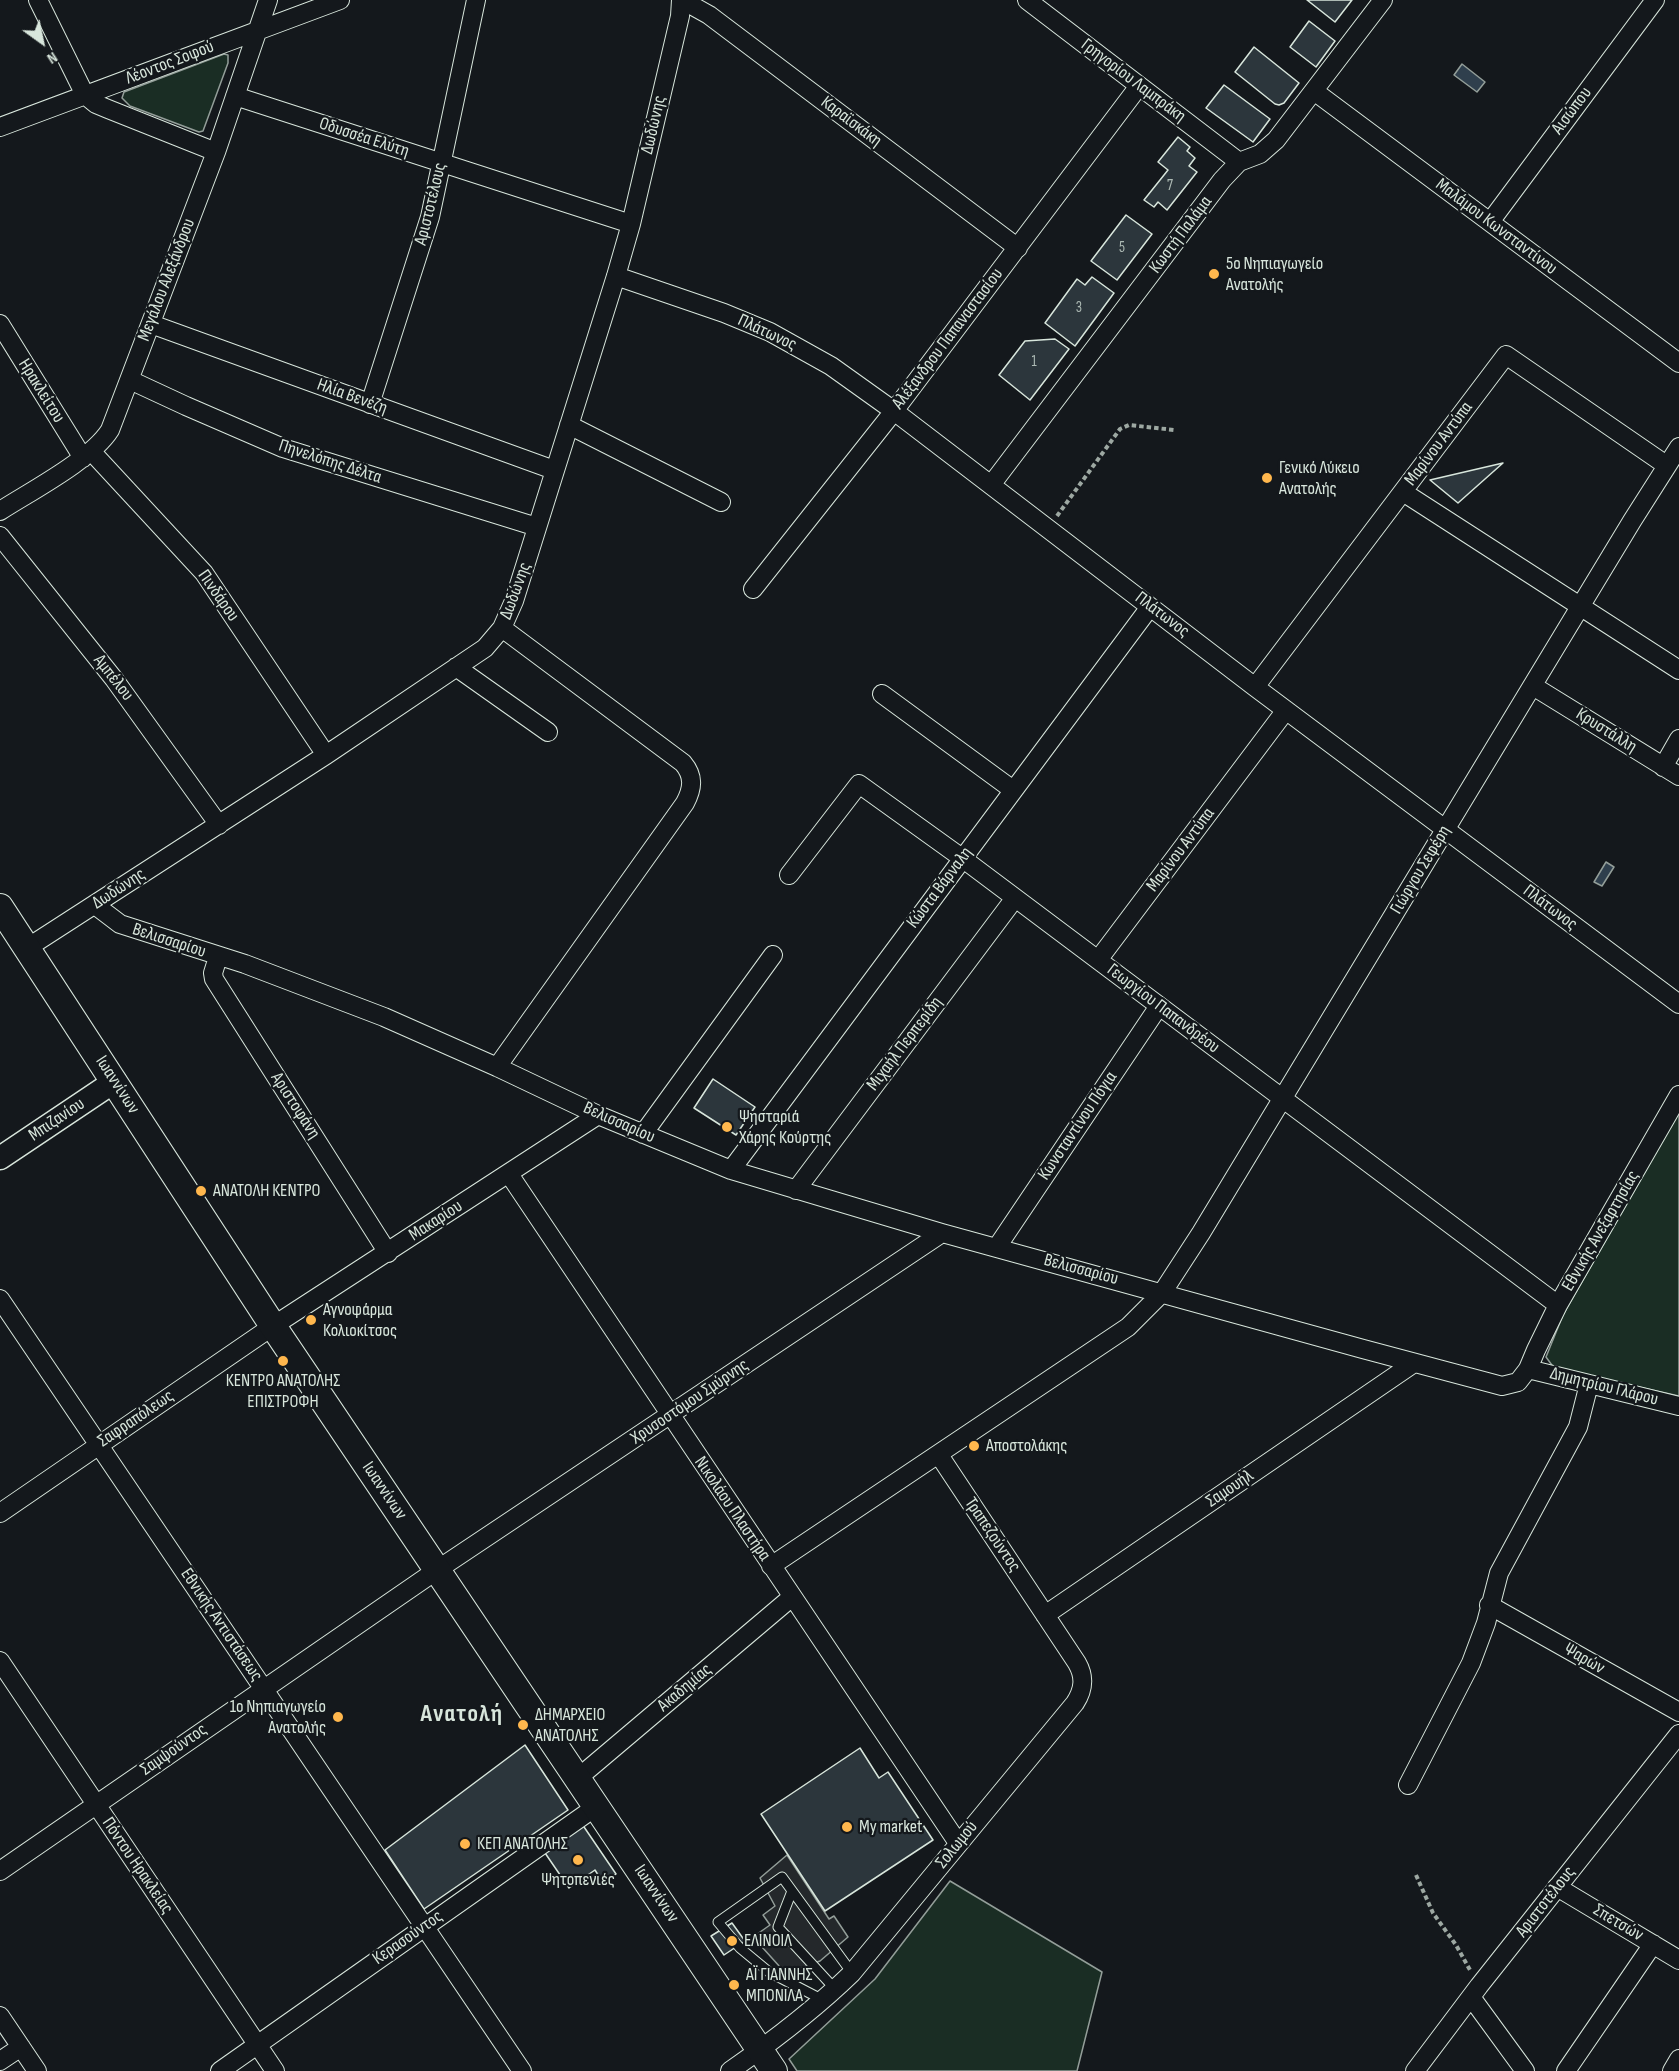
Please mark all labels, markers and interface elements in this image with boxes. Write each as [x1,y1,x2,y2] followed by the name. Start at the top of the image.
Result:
[12,12,72,72] north arrow
[1076,35,1190,127] street label: Γρηγορίου Λαμπράκη
[123,36,217,90] street label: Λέοντος Σοφού
[43,47,61,68] text: N
[1547,83,1597,139] street label: Αισώπου
[816,92,886,152] street label: Καραϊσκάκη
[637,94,671,156] street label: Δωδώνης
[316,113,412,163] street label: Οδυσσέα Ελύτη
[410,161,452,247] street label: Αριστοτέλους
[1431,174,1561,280] street label: Μαλάμου Κωνσταντίνου
[1167,177,1173,195] house number: 7
[1145,192,1217,278] street label: Κωστή Παλάμα
[134,216,200,344] street label: Μεγάλου Αλεξάνδρου
[1119,239,1125,257] house number: 5
[1226,253,1323,296] place label: 5ο Νηπιαγωγείο Ανατολής
[888,264,1008,414] street label: Αλέξανδρου Παπαναστασίου
[1207,267,1221,281] marker: 5ο Νηπιαγωγείο Ανατολής
[1076,299,1082,317] house number: 3
[734,310,800,356] street label: Πλάτωνος
[1031,353,1037,371] house number: 1
[13,355,69,427] street label: Ηρακλείτου
[314,374,390,420] street label: Ηλία Βενέζη
[1400,398,1478,490] street label: Μαρίνου Αντύπα
[276,435,384,489] street label: Πηνελόπης Δέλτα
[1279,457,1360,500] place label: Γενικό Λύκειο Ανατολής
[1260,471,1274,485] marker: Γενικό Λύκειο Ανατολής
[496,560,536,622] street label: Δωδώνης
[193,566,243,626] street label: Πινδάρου
[1131,588,1193,642] street label: Πλάτωνος
[88,651,138,705] street label: Αμπέλου
[1572,704,1640,758] street label: Κρυστάλλη
[1142,804,1220,896] street label: Μαρίνου Αντύπα
[1386,822,1456,918] street label: Γιώργου Σεφέρη
[902,843,978,933] street label: Κώστα Βάρναλη
[88,864,150,914] street label: Δωδώνης
[1519,881,1581,935] street label: Πλάτωνος
[129,919,209,963] street label: Βελισσαρίου
[1102,960,1224,1058] street label: Γεωργίου Παπανδρέου
[863,993,947,1095] street label: Μιχαήλ Περπερίδη
[90,1052,144,1118] street label: Ιωαννίνων
[1034,1068,1122,1184] street label: Κωνσταντίνου Πόγια
[266,1069,324,1143] street label: Αριστοφάνη
[25,1093,89,1147] street label: Μπιζανίου
[580,1098,658,1148] street label: Βελισσαρίου
[739,1106,831,1148] place label: Ψησταριά Χάρης Κούρτης
[720,1120,734,1134] marker: Ψησταριά Χάρης Κούρτης
[1558,1167,1644,1295] street label: Εθνικής Ανεξαρτησίας
[213,1180,320,1202] place label: ΑΝΑΤΟΛΗ ΚΕΝΤΡΟ
[194,1184,208,1198] marker: ΑΝΑΤΟΛΗ ΚΕΝΤΡΟ
[405,1196,467,1246] street label: Μακαρίου
[1041,1250,1121,1290] street label: Βελισσαρίου
[323,1299,397,1342] place label: Αγνοφάρμα Κολιοκίτσος
[304,1313,318,1327] marker: Αγνοφάρμα Κολιοκίτσος
[276,1354,290,1368] marker: ΚΕΝΤΡΟ ΑΝΑΤΟΛΗΣ ΕΠΙΣΤΡΟΦΗ
[627,1355,753,1449] street label: Χρυσοστόμου Σμύρνης
[1548,1363,1660,1411] street label: Δημητρίου Γλάρου
[226,1370,340,1412] place label: ΚΕΝΤΡΟ ΑΝΑΤΟΛΗΣ ΕΠΙΣΤΡΟΦΗ
[94,1386,178,1452] street label: Σαφραπόλεως
[986,1435,1067,1457] place label: Αποστολάκης
[967,1439,981,1453] marker: Αποστολάκης
[689,1453,775,1565] street label: Νικολάου Πλαστήρα
[357,1458,411,1524] street label: Ιωαννίνων
[1202,1465,1258,1513] street label: Σαμουήλ
[959,1494,1025,1576] street label: Τραπεζούντος
[175,1564,267,1686] street label: Εθνικής Αντιστάσεως
[1560,1639,1608,1679] street label: Ψαρών
[654,1659,716,1717] street label: Ακαδημίας
[230,1696,326,1738] place label: 1ο Νηπιαγωγείο Ανατολής
[421,1701,503,1729] district label: Ανατολή
[535,1704,605,1746] place label: ΔΗΜΑΡΧΕΙΟ ΑΝΑΤΟΛΗΣ
[331,1710,345,1724] marker: 1ο Νηπιαγωγείο Ανατολής
[516,1718,530,1732] marker: ΔΗΜΑΡΧΕΙΟ ΑΝΑΤΟΛΗΣ
[137,1719,211,1781] street label: Σαμψούντος
[97,1813,177,1919] street label: Πόντου Ηρακλείας
[859,1816,922,1838] place label: My market
[931,1817,983,1873] street label: Σολωμού
[840,1820,854,1834] marker: My market
[477,1833,568,1855] place label: ΚΕΠ ΑΝΑΤΟΛΗΣ
[458,1837,472,1851] marker: ΚΕΠ ΑΝΑΤΟΛΗΣ
[571,1853,585,1867] marker: Ψητοπενιές
[629,1861,683,1927] street label: Ιωαννίνων
[1512,1862,1580,1942] street label: Αριστοτέλους
[541,1869,615,1891] place label: Ψητοπενιές
[1589,1900,1647,1946] street label: Σπετσών
[369,1906,447,1970] street label: Κερασούντος
[744,1930,792,1952] place label: ΕΛΙΝΟΙΛ
[725,1934,739,1948] marker: ΕΛΙΝΟΙΛ
[746,1964,813,2006] place label: ΑΪ ΓΙΑΝΝΗΣ ΜΠΟΝΙΛΑ
[727,1978,741,1992] marker: ΑΪ ΓΙΑΝΝΗΣ ΜΠΟΝΙΛΑ

